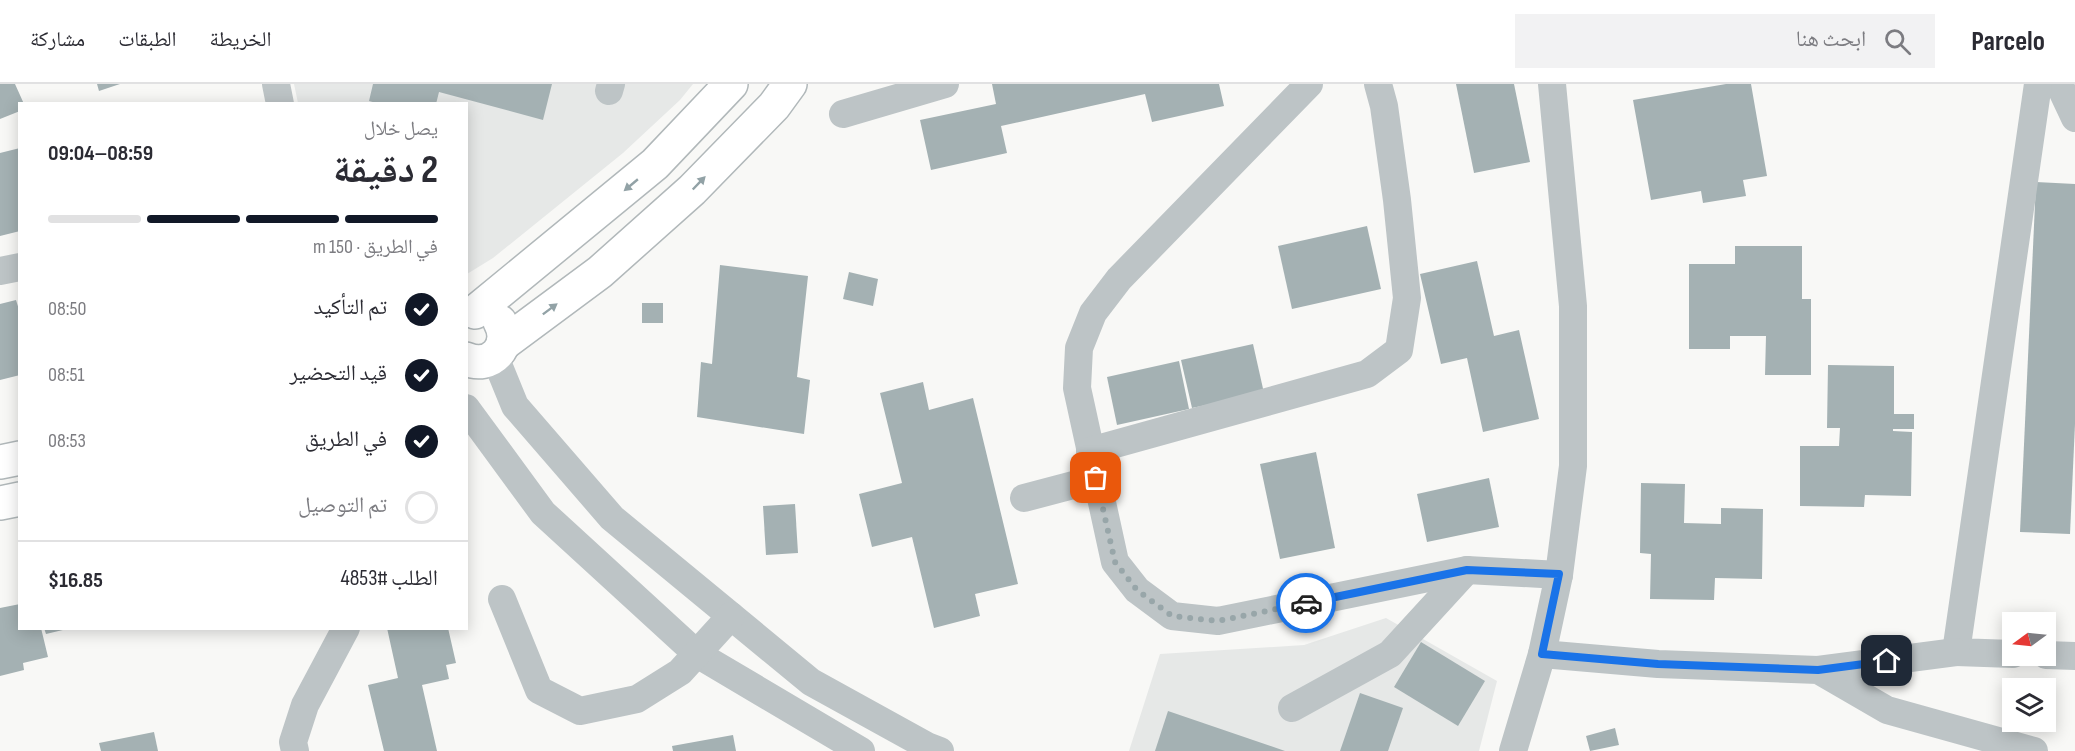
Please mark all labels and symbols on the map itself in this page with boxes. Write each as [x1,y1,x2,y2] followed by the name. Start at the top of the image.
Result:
[692,177,706,191] one-way arrow
[624,178,639,191] one-way arrow
[543,303,558,315] one-way arrow
[1070,452,1121,503] pin
[1276,573,1336,633] courier
[2002,612,2056,666] north arrow
[1861,635,1912,686] pin

